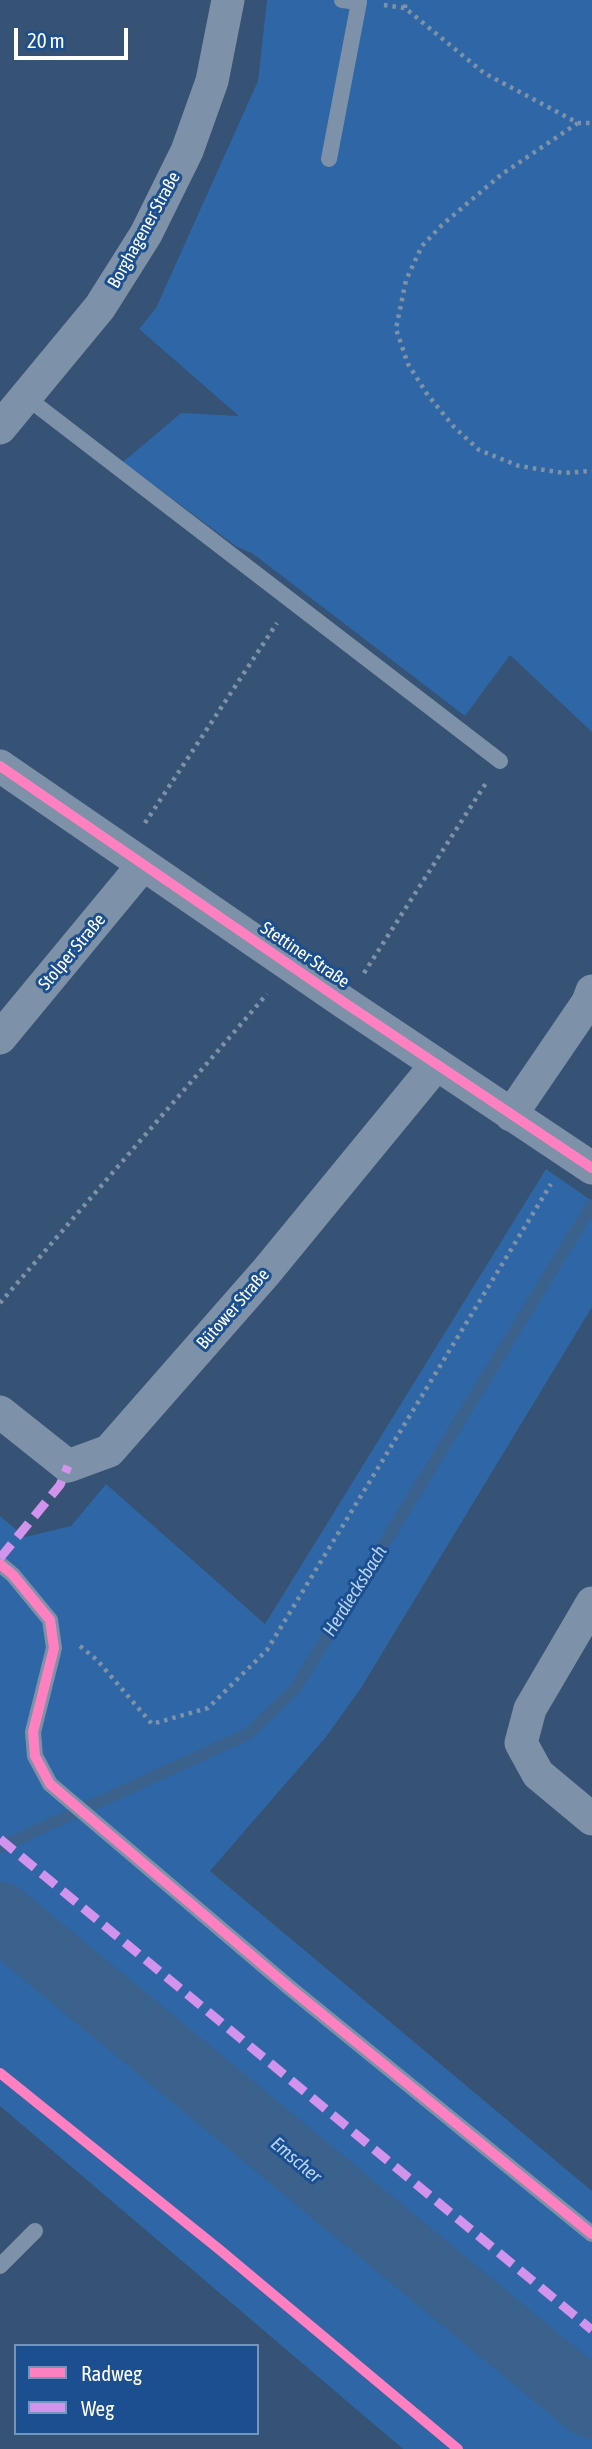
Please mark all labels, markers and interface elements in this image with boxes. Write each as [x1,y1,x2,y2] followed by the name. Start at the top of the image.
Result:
[18,14,131,58] scale bar
[27,28,65,52] text: 20 m
[103,168,185,292] street label: Borghagener Straße
[34,909,110,995] street label: Stolper Straße
[256,917,354,993] street label: Stettiner Straße
[192,1264,274,1354] street label: Bütower Straße
[318,1541,392,1641] water label: Herdiecksbach
[266,2132,326,2188] water label: Emscher
[14,2344,259,2435] legend
[81,2361,142,2385] text: Radweg
[81,2396,114,2420] text: Weg

